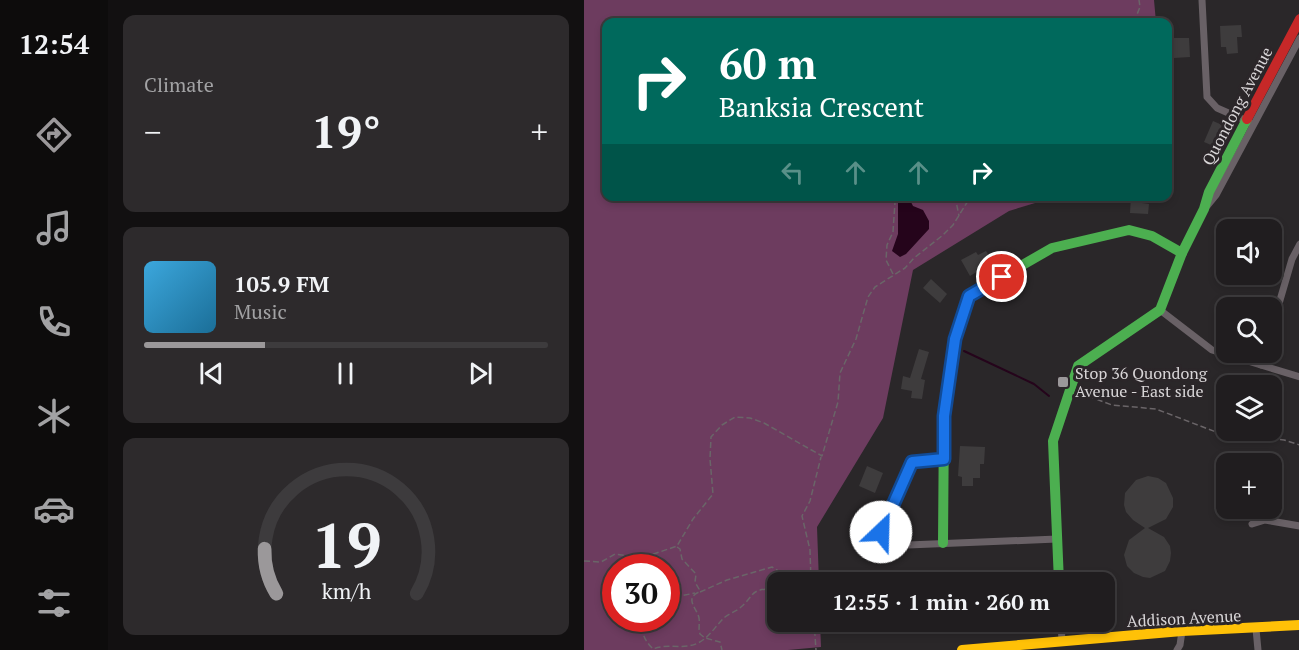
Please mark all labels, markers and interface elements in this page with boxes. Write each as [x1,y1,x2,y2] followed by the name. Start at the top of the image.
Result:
[19,26,89,62] text: 12:54
[719,35,817,91] text: 60 m
[620,42,698,120] icon: right
[1197,43,1277,169] street label: Quondong Avenue
[144,71,214,98] text: Climate
[719,89,924,125] text: Banksia Crescent
[311,101,381,161] text: 19°
[144,110,162,153] text: −
[530,110,548,153] text: +
[33,114,75,156] icon: directions
[776,156,809,189] icon: left
[839,156,872,189] icon: ahead
[902,156,935,189] icon: ahead
[965,156,998,189] icon: right
[33,207,75,249] icon: music
[1216,219,1282,519] map controls
[1216,219,1282,285] button: sound
[976,251,1027,302] pin
[985,260,1018,293] icon: arrive
[234,269,329,298] text: 105.9 FM
[1216,297,1282,363] button: search
[234,298,287,325] text: Music
[33,301,75,343] icon: phone
[195,357,228,390] icon: previous
[329,357,362,390] icon: pause
[464,357,497,390] icon: next
[1075,362,1208,402] place label: Stop 36 Quondong Avenue - East side
[1056,375,1070,389] marker: Stop 36 Quondong Avenue - East side
[1216,375,1282,441] button: layers
[33,395,75,437] icon: climate
[1216,453,1282,519] button: +
[33,488,75,530] icon: car
[849,500,913,564] position arrow
[311,503,381,586] text: 19
[602,554,680,632] speed limit sign: 30
[321,577,371,605] text: km/h
[33,582,75,624] icon: filters
[832,587,1050,616] text: 12:55 · 1 min · 260 m
[1126,604,1242,632] street label: Addison Avenue

